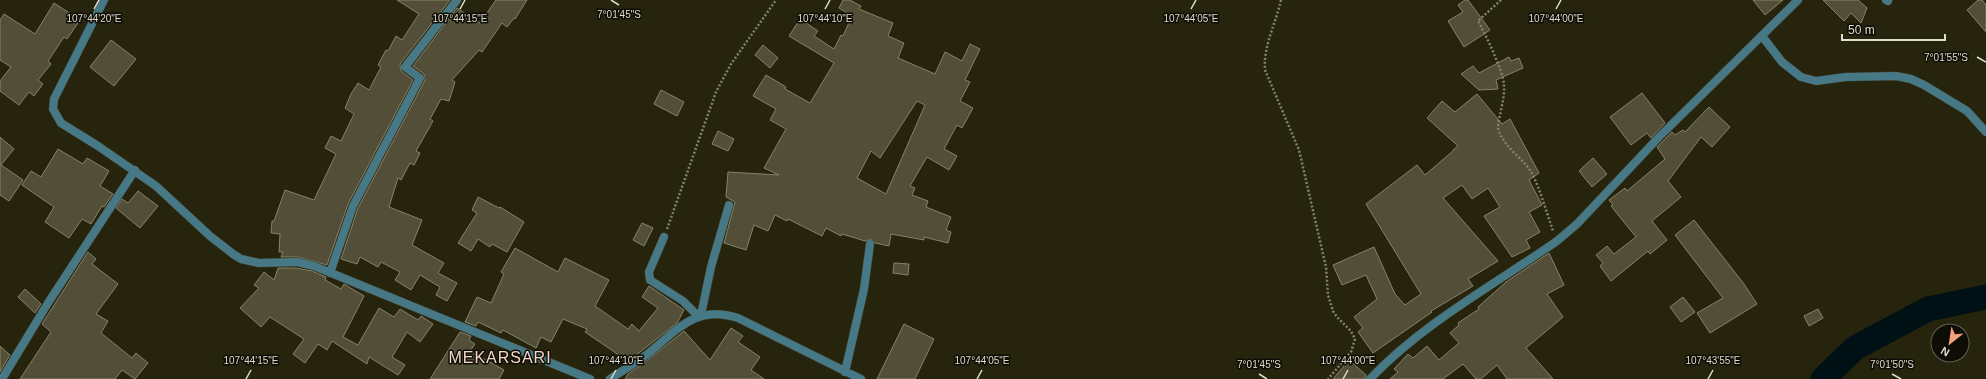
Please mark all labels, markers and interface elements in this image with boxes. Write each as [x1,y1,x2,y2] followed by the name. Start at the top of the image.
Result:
[597,9,641,20] text: 7°01'45"S
[66,13,122,24] text: 107°44'20"E
[432,13,488,24] text: 107°44'15"E
[797,13,853,24] text: 107°44'10"E
[1163,13,1219,24] text: 107°44'05"E
[1528,13,1584,24] text: 107°44'00"E
[1842,16,1945,42] scale bar
[1848,23,1875,37] text: 50 m
[1924,52,1968,63] text: 7°01'55"S
[1930,323,1970,363] north arrow
[1939,344,1951,359] text: N
[448,349,552,366] district label: MEKARSARI
[223,355,279,366] text: 107°44'15"E
[588,355,644,366] text: 107°44'10"E
[954,355,1010,366] text: 107°44'05"E
[1320,355,1376,366] text: 107°44'00"E
[1685,355,1741,366] text: 107°43'55"E
[1237,359,1281,370] text: 7°01'45"S
[1870,359,1914,370] text: 7°01'50"S

